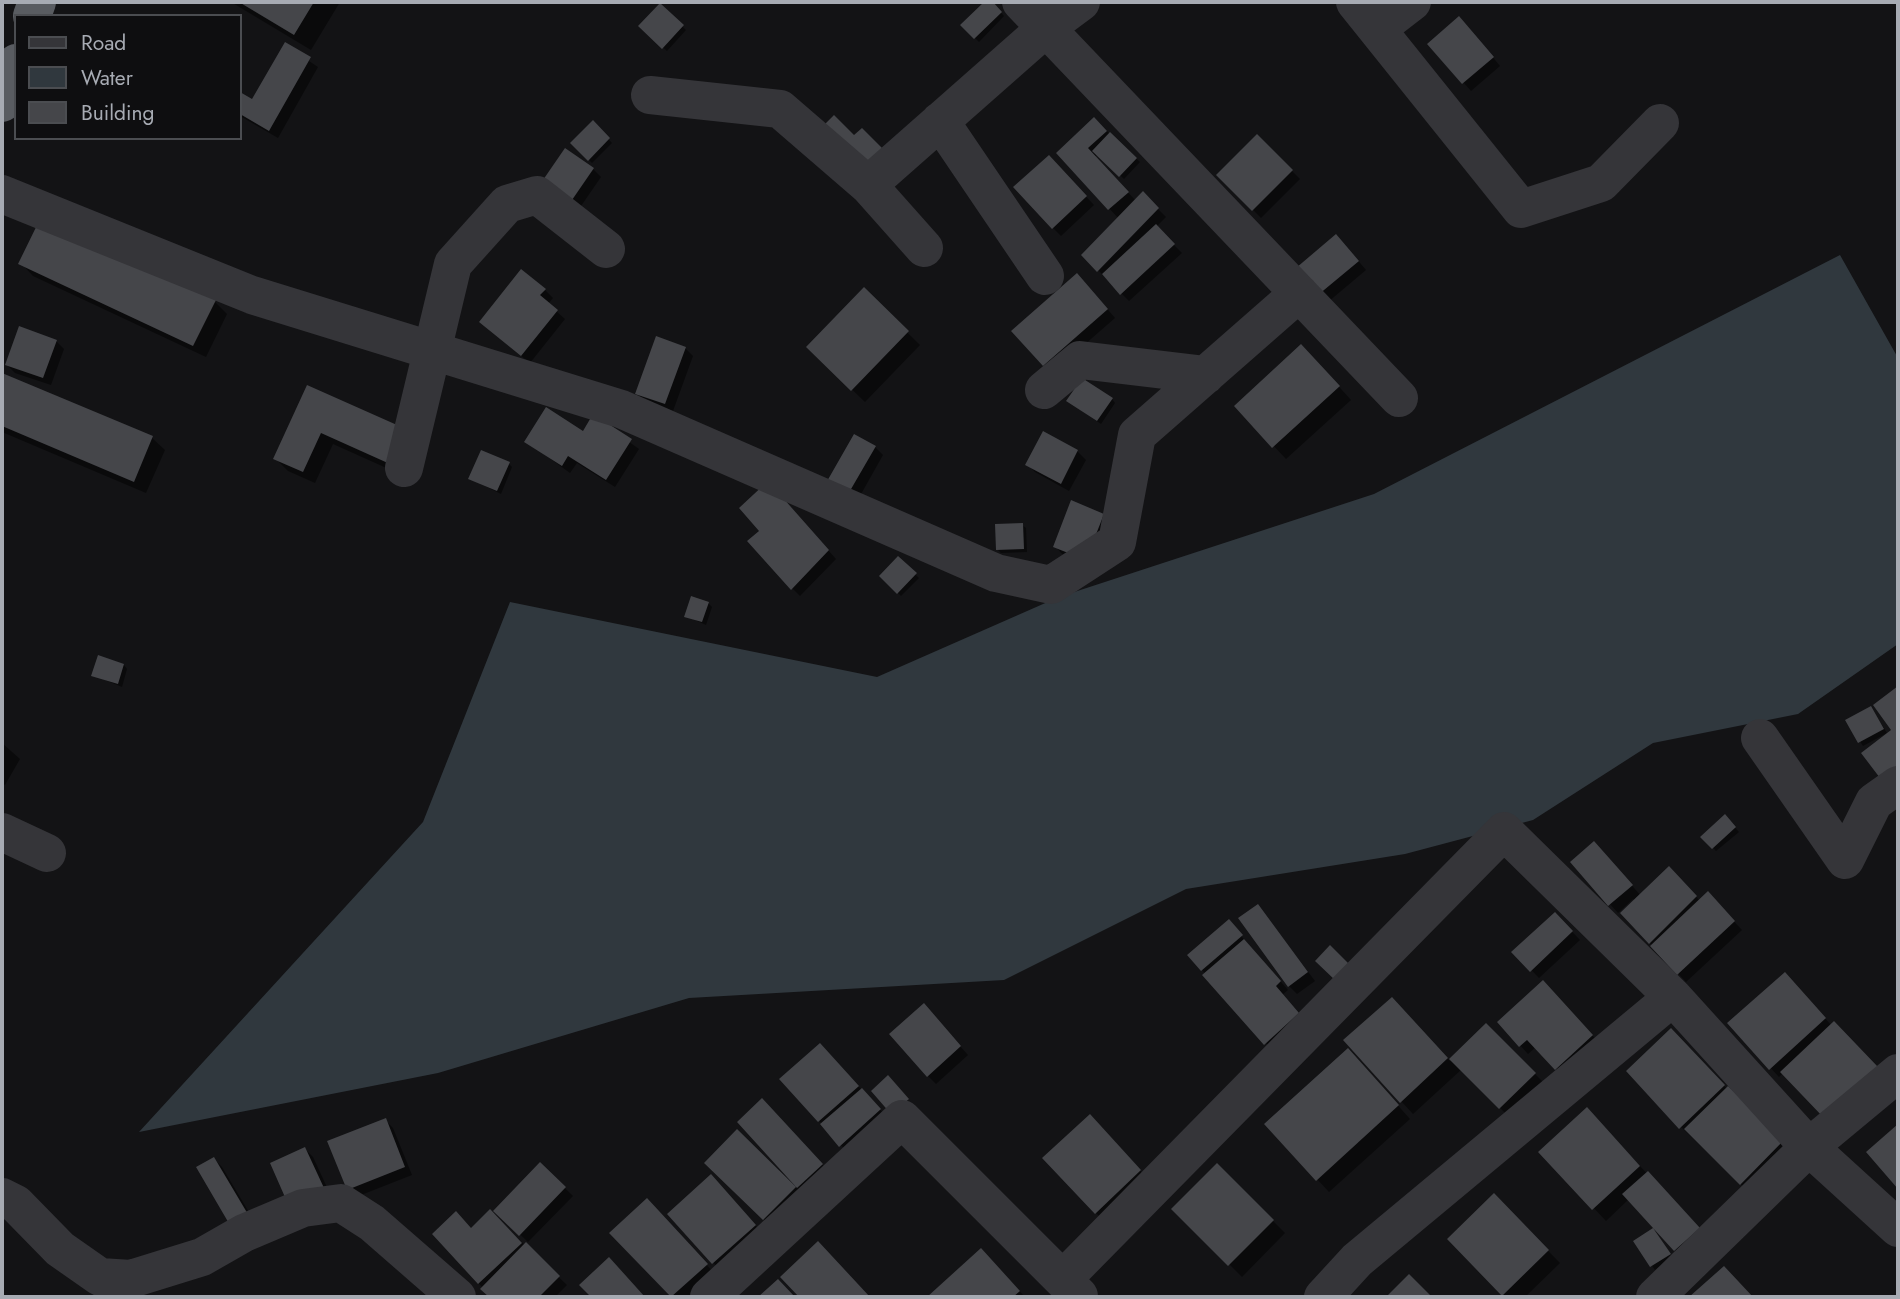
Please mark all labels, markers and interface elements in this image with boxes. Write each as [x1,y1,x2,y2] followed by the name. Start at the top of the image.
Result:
[14,14,242,140] legend
[81,28,126,58] text: Road
[81,63,133,93] text: Water
[81,98,154,128] text: Building

